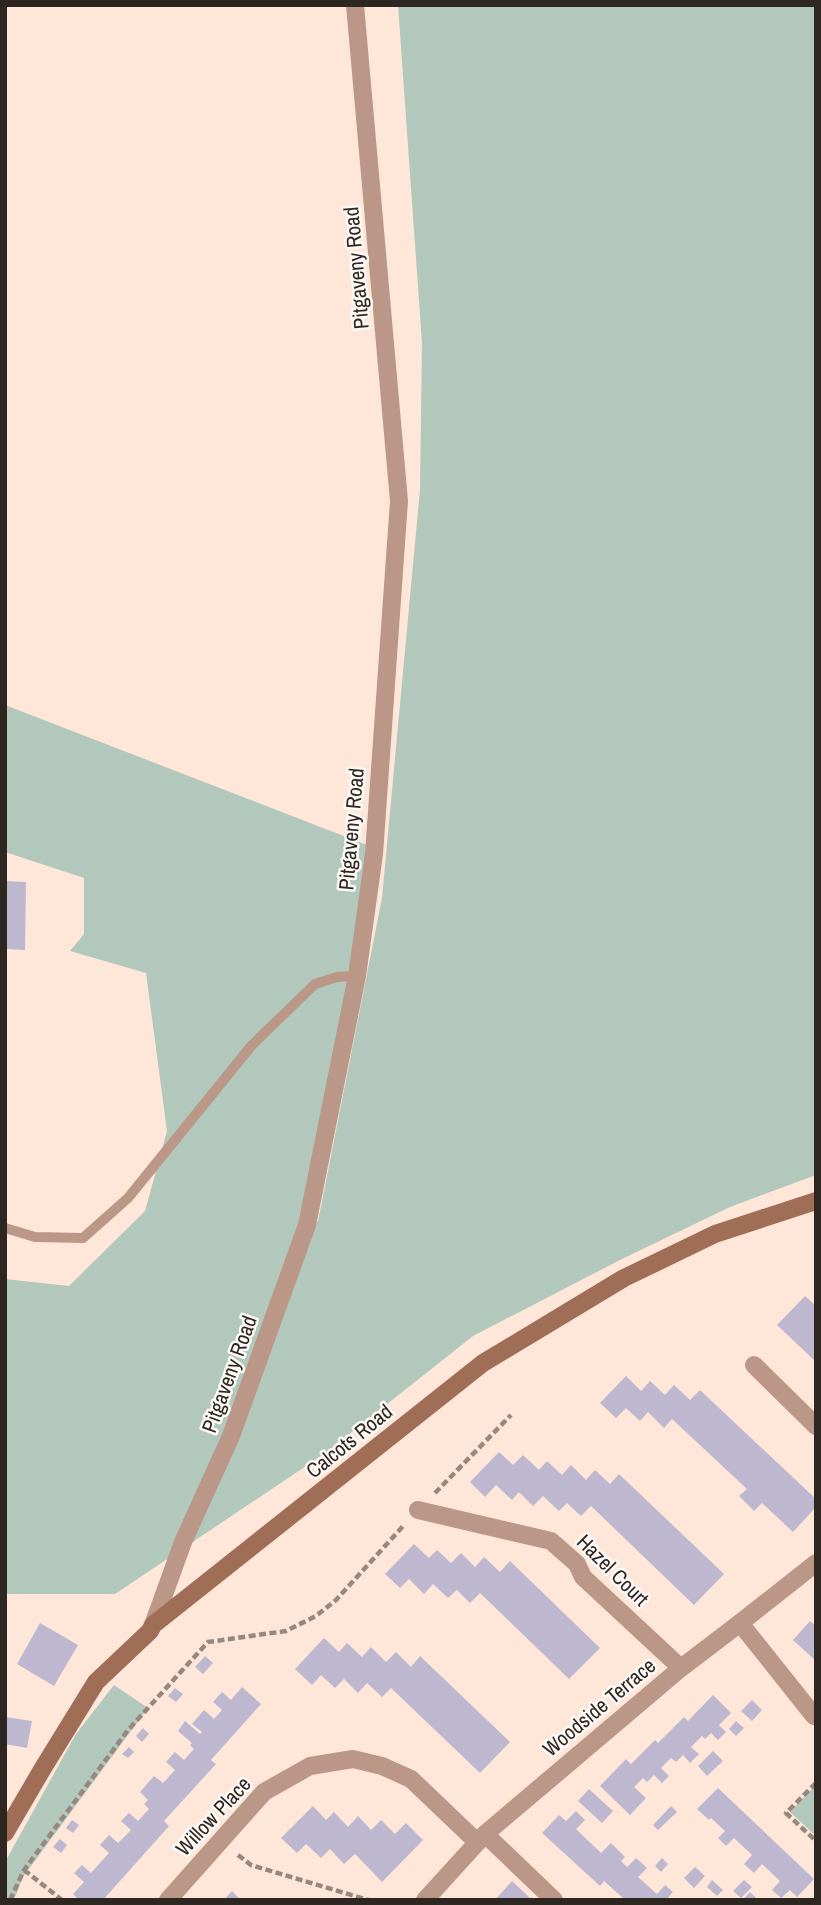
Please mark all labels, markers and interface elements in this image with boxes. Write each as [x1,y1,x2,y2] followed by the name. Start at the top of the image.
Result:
[336,206,376,330] street label: Pitgaveny Road
[331,767,371,891] street label: Pitgaveny Road
[194,1311,264,1437] street label: Pitgaveny Road
[300,1397,398,1485] street label: Calcots Road
[571,1528,656,1613] street label: Hazel Court
[536,1651,662,1763] street label: Woodside Terrace
[169,1770,257,1862] street label: Willow Place

